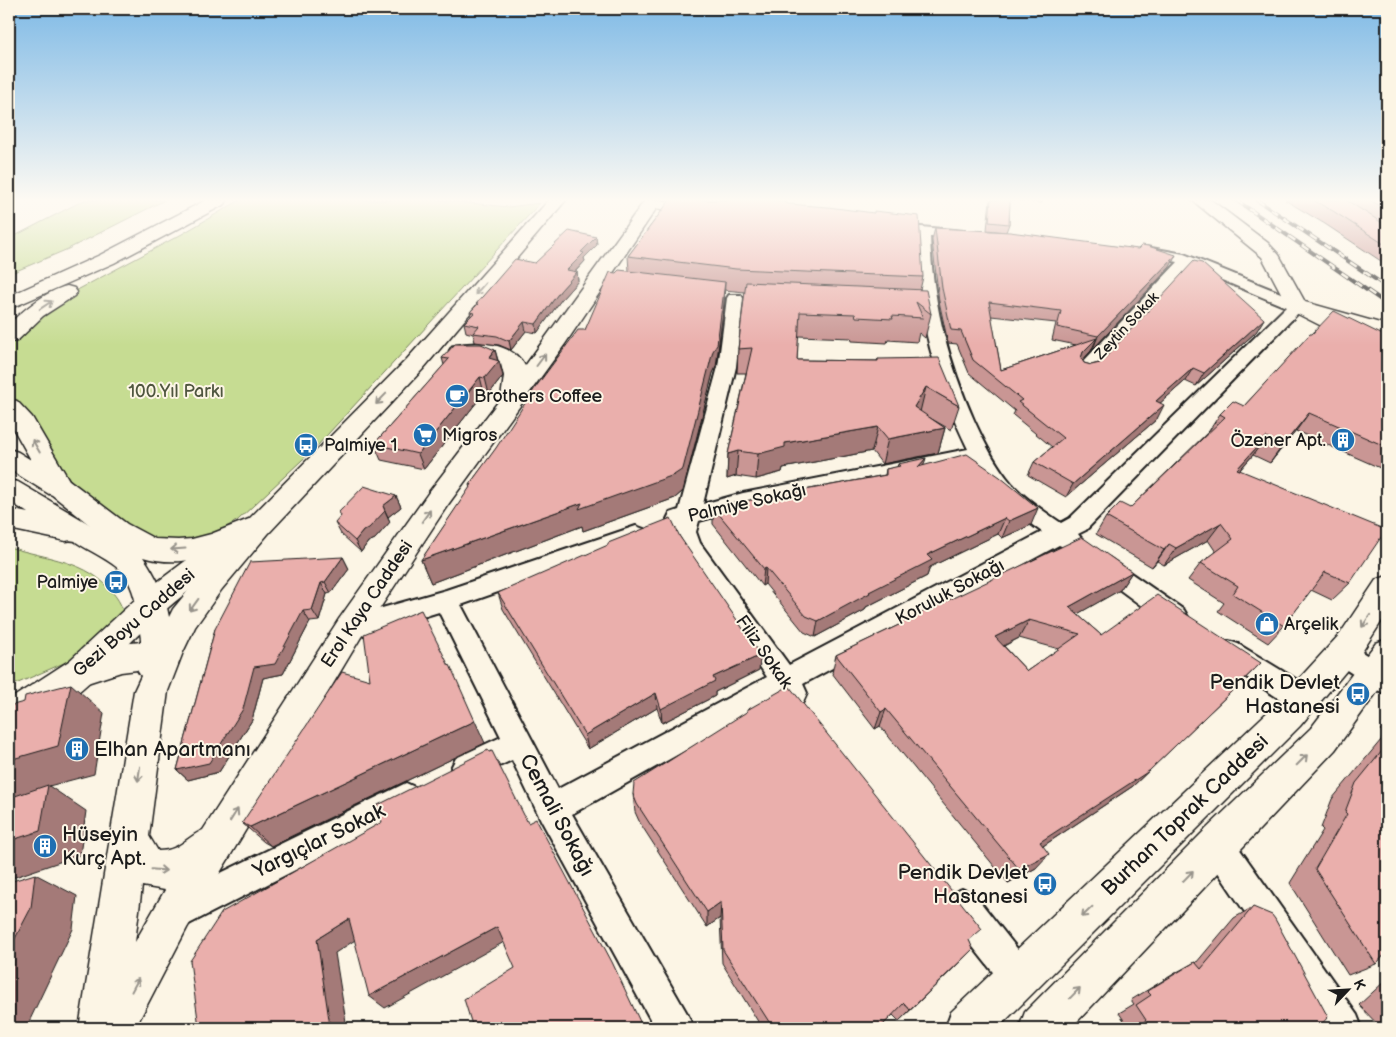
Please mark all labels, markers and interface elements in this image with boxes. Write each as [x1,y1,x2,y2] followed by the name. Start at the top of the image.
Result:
[474,282,485,295] one-way arrow
[1090,288,1164,365] street label: Zeytin Sokak
[39,300,53,310] one-way arrow
[536,354,547,367] one-way arrow
[128,381,224,402] park label: 100.Yıl Parkı
[444,383,470,409] cafe icon: Brothers Coffee
[474,386,603,407] place label: Brothers Coffee
[375,393,387,406] one-way arrow
[412,422,438,448] supermarket icon: Migros
[442,425,497,446] place label: Migros
[1330,427,1356,453] building icon: Özener Apt.
[1230,429,1326,451] place label: Özener Apt.
[293,432,319,458] bus stop icon: Palmiye 1
[324,435,397,456] place label: Palmiye 1
[31,438,41,453] one-way arrow
[686,479,808,527] street label: Palmiye Sokağı
[421,510,431,524] one-way arrow
[317,536,417,672] street label: Erol Kaya Caddesi
[170,545,186,554] one-way arrow
[892,555,1008,629] street label: Koruluk Sokağı
[69,564,199,682] street label: Gezi Boyu Caddesi
[103,569,129,595] bus stop icon: Palmiye
[36,572,98,593] place label: Palmiye
[189,598,199,612] one-way arrow
[731,611,797,693] street label: Filiz Sokak
[1254,611,1280,637] shop icon: Arçelik
[1284,614,1339,635] place label: Arçelik
[1361,614,1371,628] one-way arrow
[1210,670,1341,719] place label: Pendik Devlet Hastanesi
[1345,681,1371,707] bus stop icon: Pendik Devlet Hastanesi
[1096,729,1274,901] street label: Burhan Toprak Caddesi
[64,736,90,762] building icon: Elhan Apartmanı
[94,737,251,762] place label: Elhan Apartmanı
[514,750,600,880] street label: Cemali Sokağı
[1296,754,1308,767] one-way arrow
[133,765,143,781] one-way arrow
[248,798,390,884] street label: Yargıçlar Sokak
[229,808,239,822] one-way arrow
[62,822,146,871] place label: Hüseyin Kurç Apt.
[32,833,58,859] building icon: Hüseyin Kurç Apt.
[897,860,1029,909] place label: Pendi̇k Devlet Hastanesi̇
[151,865,167,875] one-way arrow
[1182,870,1194,882] one-way arrow
[1032,871,1058,897] bus stop icon: Pendi̇k Devlet Hastanesi̇
[1080,906,1093,918] one-way arrow
[1324,964,1374,1014] north arrow
[1350,977,1369,993] text: K
[130,979,140,993] one-way arrow
[1069,987,1081,999] one-way arrow

